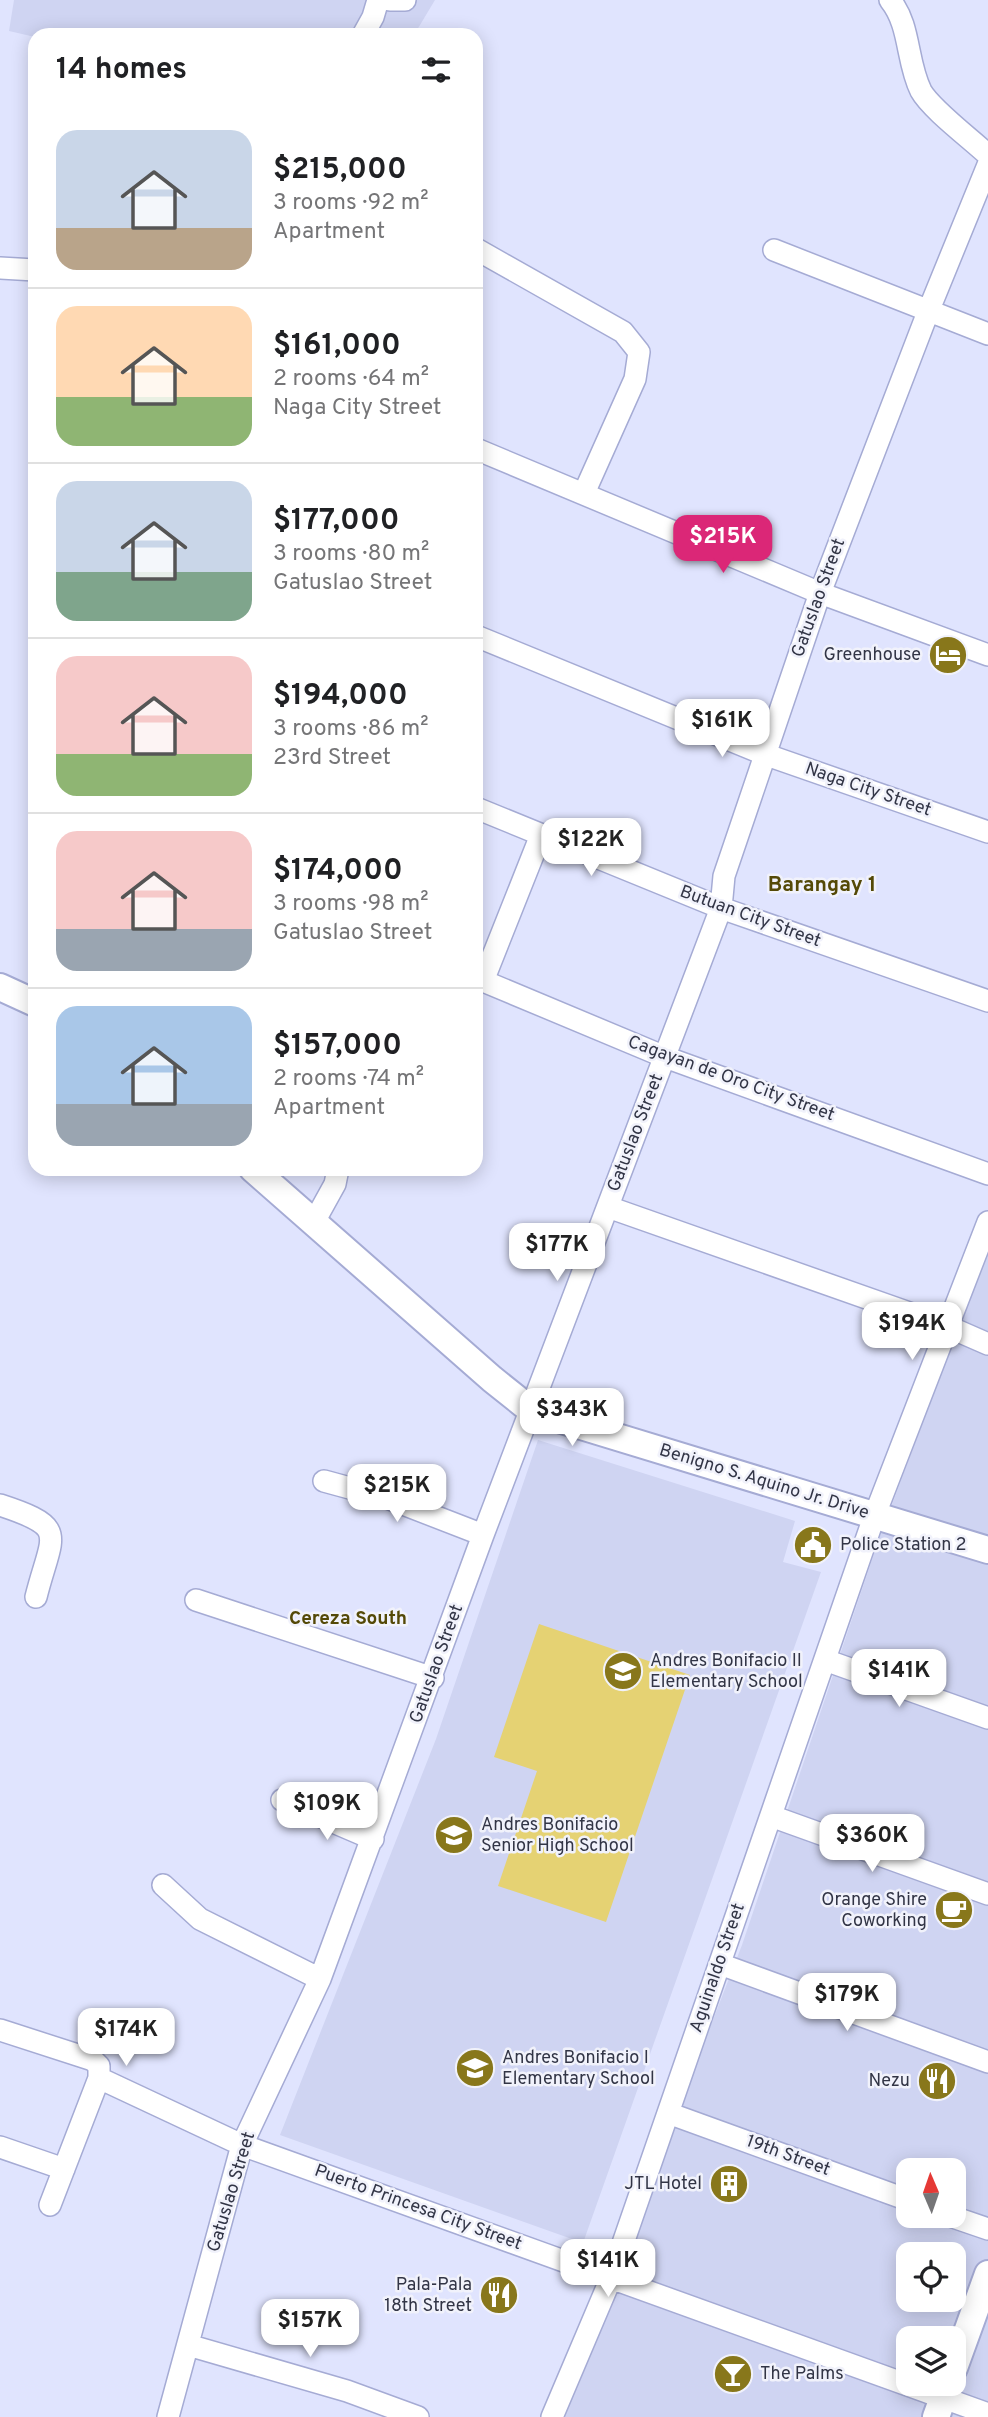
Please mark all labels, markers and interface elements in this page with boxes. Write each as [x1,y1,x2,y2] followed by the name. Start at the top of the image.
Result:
[417,51,455,89] icon: filters
[56,52,187,89] text: 14 homes
[273,152,407,189] text: $215,000
[112,158,196,242] icon: home
[273,189,429,218] text: 3 rooms · 92 m²
[273,218,385,247] text: Apartment
[273,328,401,365] text: $161,000
[112,334,196,418] icon: home
[273,365,429,394] text: 2 rooms · 64 m²
[273,394,442,423] text: Naga City Street
[273,503,400,540] text: $177,000
[112,509,196,593] icon: home
[674,516,772,575] pin: $215K
[689,523,757,552] text: $215K
[787,535,851,661] street label: Gatuslao Street
[273,540,429,569] text: 3 rooms · 80 m²
[273,569,432,598] text: Gatuslao Street
[927,634,969,676] hotel icon: Greenhouse
[824,644,921,667] place label: Greenhouse
[273,678,408,715] text: $194,000
[112,684,196,768] icon: home
[673,700,771,759] pin: $161K
[691,707,753,736] text: $161K
[273,715,429,744] text: 3 rooms · 86 m²
[273,744,391,773] text: 23rd Street
[802,758,934,822] street label: Naga City Street
[542,818,640,878] pin: $122K
[557,826,625,855] text: $122K
[273,853,403,890] text: $174,000
[112,859,196,943] icon: home
[768,872,876,899] district label: Barangay 1
[676,881,824,953] street label: Butuan City Street
[273,890,429,919] text: 3 rooms · 98 m²
[273,919,432,948] text: Gatuslao Street
[273,1028,402,1065] text: $157,000
[624,1031,838,1127] street label: Cagayan de Oro City Street
[112,1034,196,1118] icon: home
[273,1065,424,1094] text: 2 rooms · 74 m²
[603,1071,669,1195] street label: Gatuslao Street
[273,1094,385,1123] text: Apartment
[508,1224,606,1283] pin: $177K
[525,1231,589,1260] text: $177K
[863,1302,961,1362] pin: $194K
[878,1310,946,1339] text: $194K
[523,1388,621,1448] pin: $343K
[536,1396,608,1425] text: $343K
[656,1439,872,1525] street label: Benigno S. Aquino Jr. Drive
[348,1464,446,1524] pin: $215K
[363,1472,431,1501] text: $215K
[792,1524,834,1566] public building icon: Police Station 2
[840,1534,967,1557] place label: Police Station 2
[405,1601,469,1727] street label: Gatuslao Street
[289,1607,407,1631] district label: Cereza South
[602,1650,644,1692] school or university icon: Andres Bonifacio II Elementary School
[650,1650,803,1694] place label: Andres Bonifacio II Elementary School
[850,1650,948,1709] pin: $141K
[867,1657,931,1686] text: $141K
[278,1783,376,1842] pin: $109K
[293,1790,361,1819] text: $109K
[433,1814,475,1856] school or university icon: Andres Bonifacio Senior High School
[481,1814,634,1858] place label: Andres Bonifacio Senior High School
[823,1814,921,1874] pin: $360K
[835,1822,909,1851] text: $360K
[821,1889,927,1933] place label: Orange Shire Coworking
[933,1889,975,1931] cafe icon: Orange Shire Coworking
[685,1900,751,2036] street label: Aguinaldo Street
[798,1974,896,2033] pin: $179K
[814,1981,880,2010] text: $179K
[77,2008,175,2068] pin: $174K
[94,2016,158,2045] text: $174K
[454,2047,496,2089] school or university icon: Andres Bonifacio I Elementary School
[502,2047,655,2091] place label: Andres Bonifacio I Elementary School
[916,2060,958,2102] restaurant icon: Nezu
[868,2070,910,2093] place label: Nezu
[203,2129,261,2255] street label: Gatuslao Street
[743,2130,833,2182] street label: 19th Street
[896,2158,966,2228] north arrow
[896,2158,966,2396] map controls
[311,2160,525,2256] street label: Puerto Princesa City Street
[708,2163,750,2205] building icon: JTL Hotel
[624,2173,702,2196] place label: JTL Hotel
[559,2240,657,2299] pin: $141K
[896,2242,966,2312] button: locate
[576,2247,640,2276] text: $141K
[384,2274,472,2318] place label: Pala-Pala 18th Street
[478,2274,520,2316] restaurant icon: Pala-Pala 18th Street
[261,2300,359,2359] pin: $157K
[277,2307,343,2336] text: $157K
[896,2326,966,2396] button: layers
[712,2353,754,2395] bar icon: The Palms
[760,2363,844,2386] place label: The Palms

